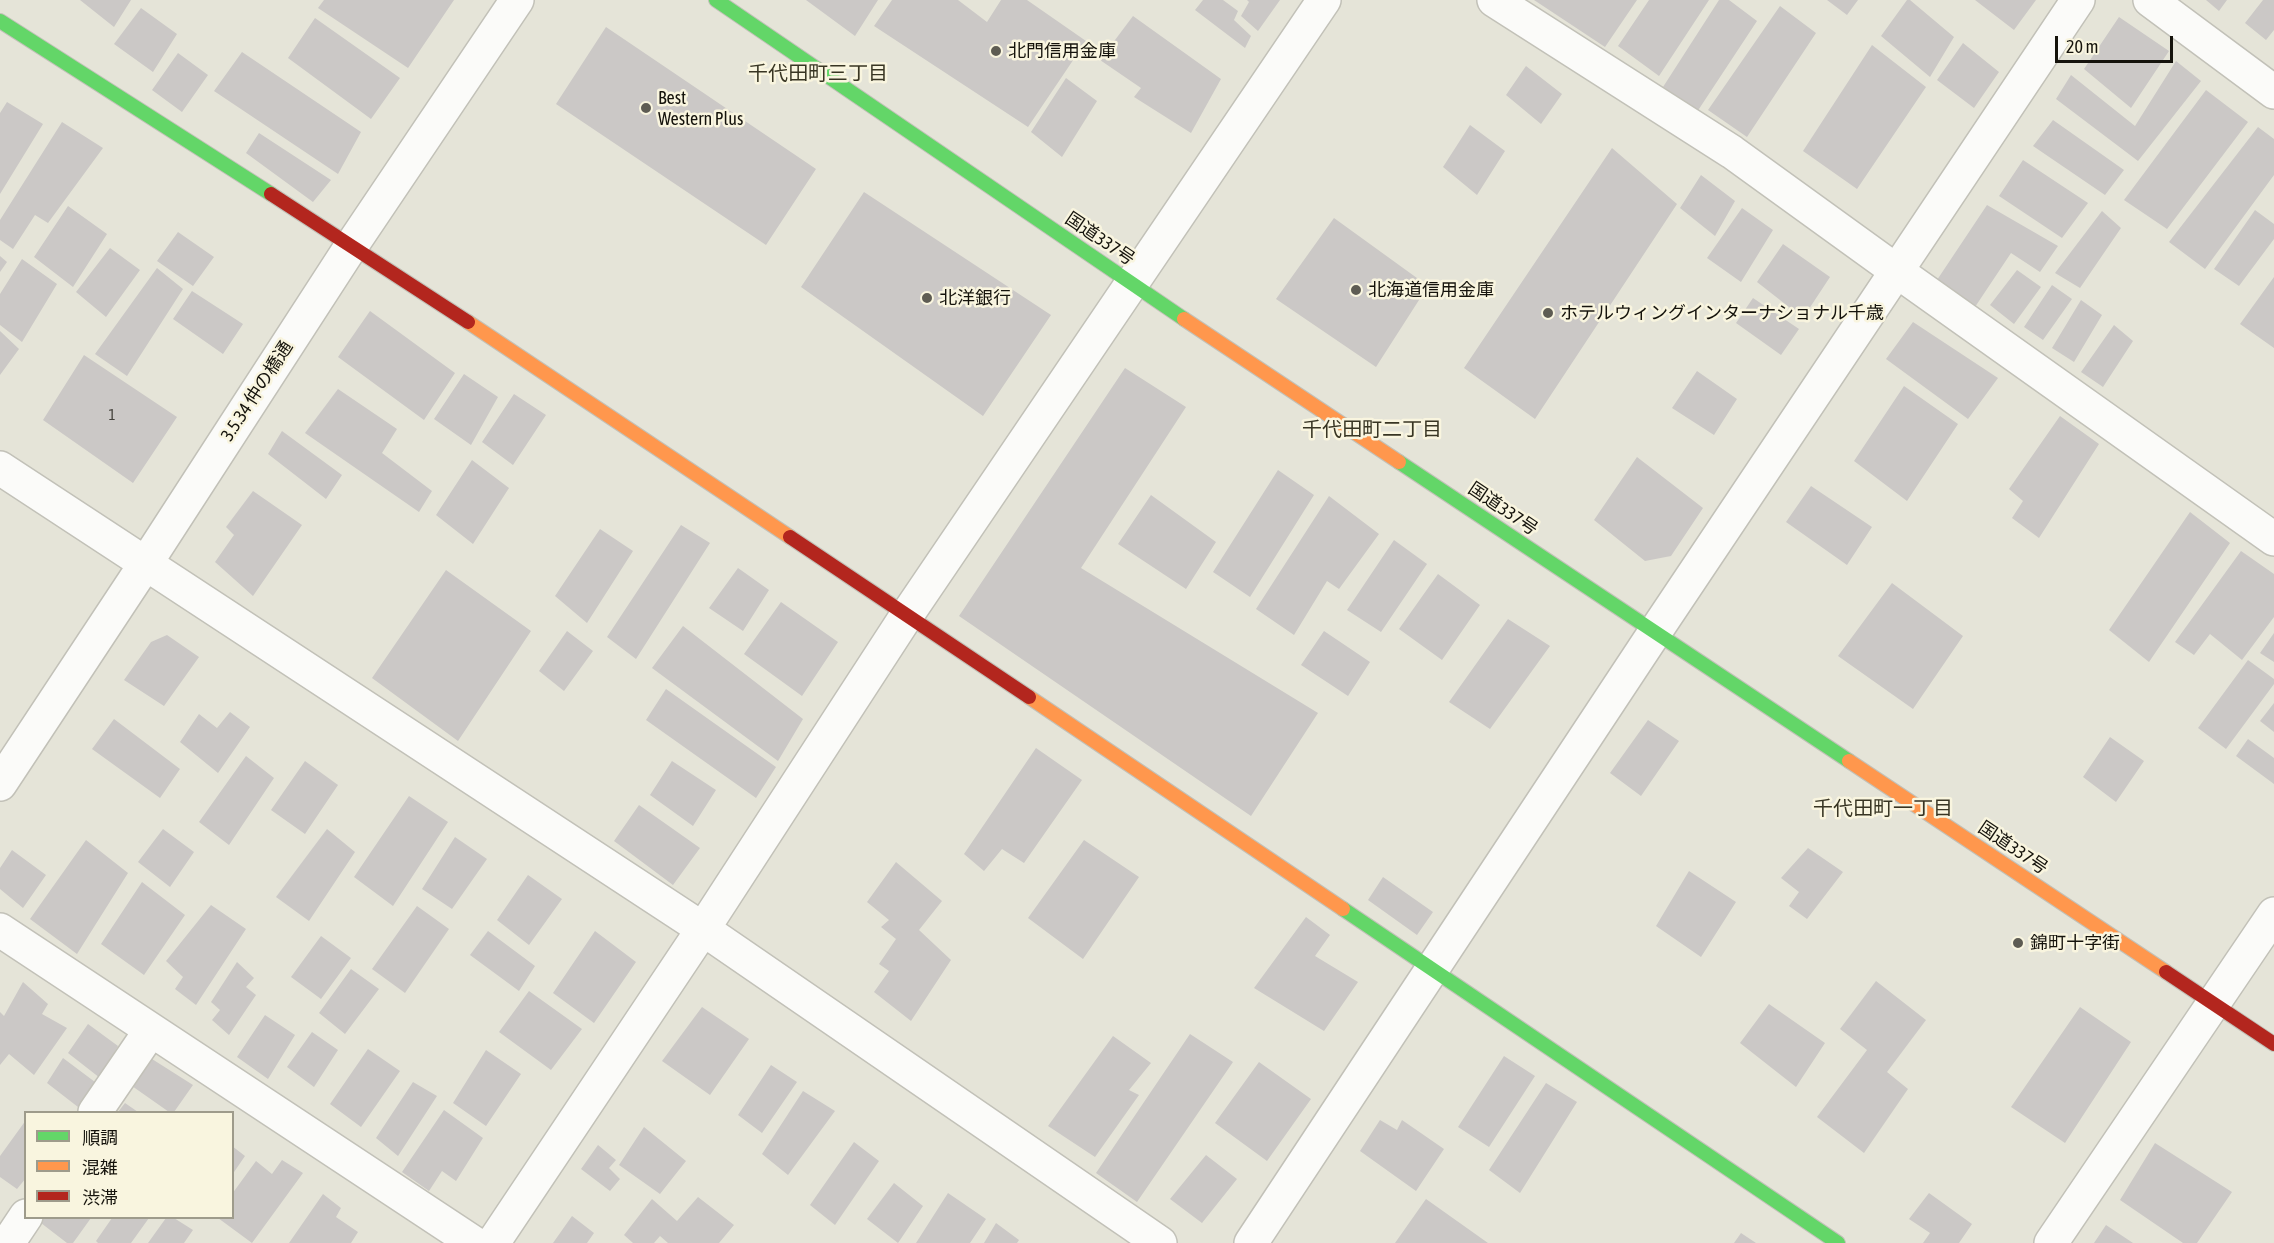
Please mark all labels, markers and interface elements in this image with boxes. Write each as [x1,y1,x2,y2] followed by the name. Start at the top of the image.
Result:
[2058,24,2176,62] scale bar
[2066,36,2098,57] text: 20 m
[1008,40,1116,62] place label: 北門信用金庫
[989,44,1003,58] marker: 北門信用金庫
[748,62,888,86] district label: 千代田町三丁目
[658,87,743,130] place label: Best Western Plus
[639,101,653,115] marker: Best Western Plus
[1061,208,1139,270] street label: 国道337号
[1368,279,1494,301] place label: 北海道信用金庫
[1349,283,1363,297] marker: 北海道信用金庫
[939,287,1011,309] place label: 北洋銀行
[920,291,934,305] marker: 北洋銀行
[1560,302,1884,324] place label: ホテルウィングインターナショナル千歳
[1541,306,1555,320] marker: ホテルウィングインターナショナル千歳
[217,337,297,445] street label: 3.5.34 仲の橋通
[108,406,116,424] house number: 1
[1302,418,1442,442] district label: 千代田町二丁目
[1464,478,1542,540] street label: 国道337号
[1813,797,1953,821] district label: 千代田町一丁目
[1974,817,2052,879] street label: 国道337号
[2030,932,2120,954] place label: 錦町十字街
[2011,936,2025,950] marker: 錦町十字街
[24,1111,234,1219] legend
[82,1127,118,1148] text: 順調
[82,1157,118,1178] text: 混雑
[82,1187,118,1208] text: 渋滞

